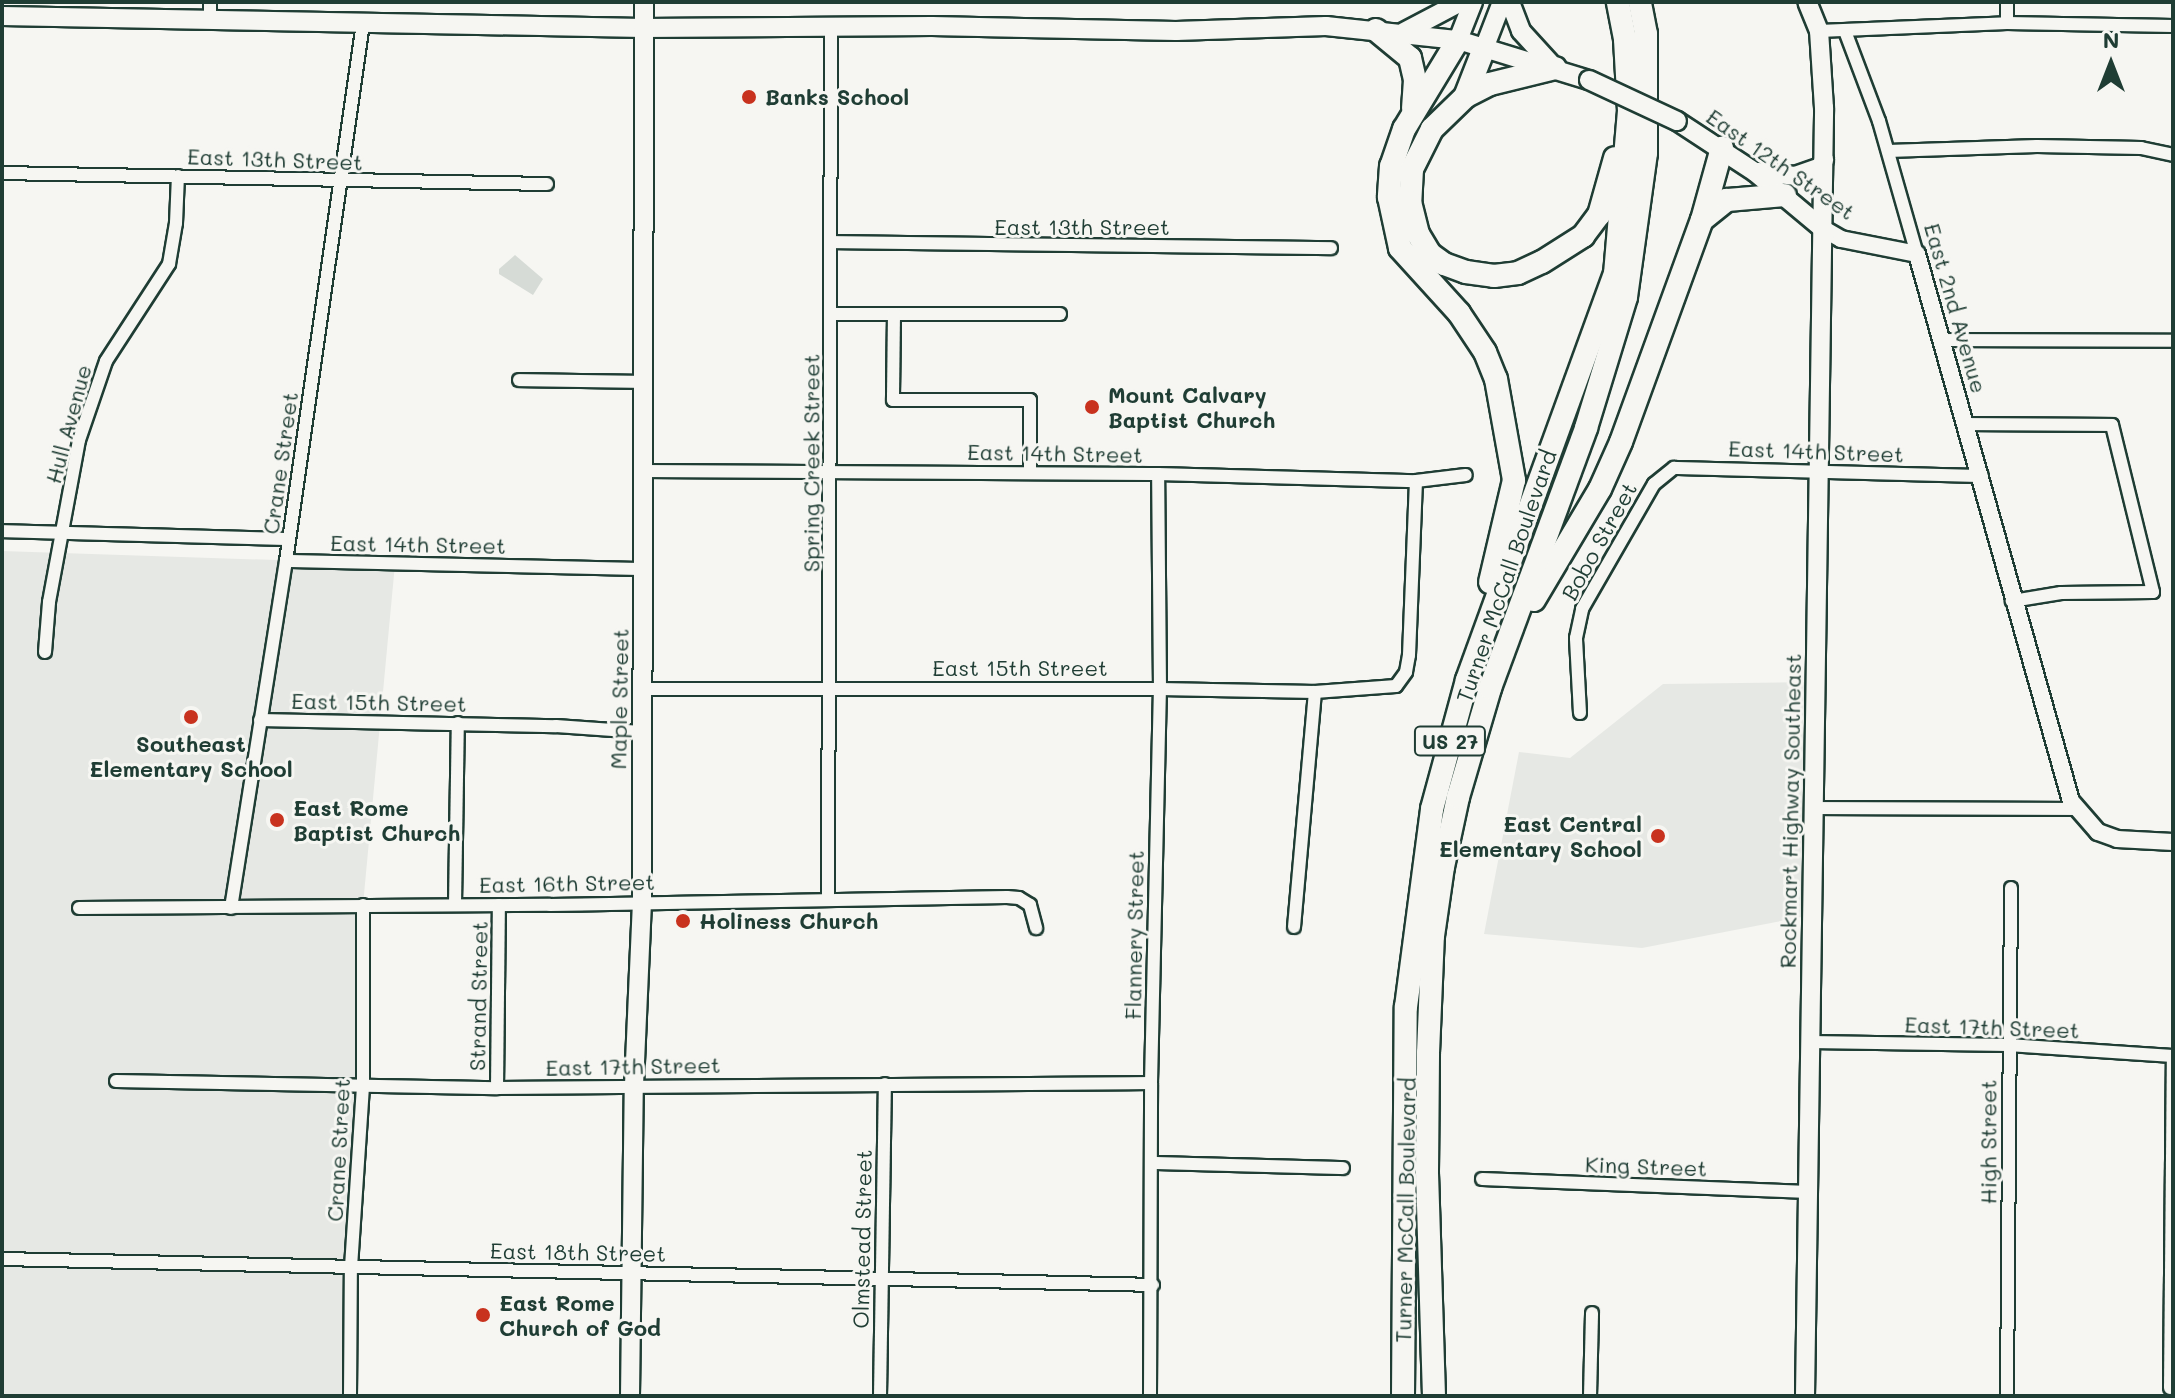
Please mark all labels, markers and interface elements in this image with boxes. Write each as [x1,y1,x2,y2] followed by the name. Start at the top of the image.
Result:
[2071,24,2151,104] north arrow
[2103,25,2119,54] text: N
[765,84,909,110] place label: Banks School
[740,88,758,106] marker: Banks School
[1702,103,1860,225] street label: East 12th Street
[187,143,363,175] street label: East 13th Street
[994,214,1170,240] street label: East 13th Street
[1919,220,1993,396] street label: East 2nd Avenue
[798,354,824,572] street label: Spring Creek Street
[39,362,97,486] street label: Hull Avenue
[1108,381,1275,432] place label: Mount Calvary Baptist Church
[257,390,303,536] street label: Crane Street
[1083,398,1101,416] marker: Mount Calvary Baptist Church
[1728,435,1904,467] street label: East 14th Street
[967,438,1143,468] street label: East 14th Street
[1450,446,1562,706] street label: Turner McCall Boulevard
[1556,477,1642,605] street label: Bobo Street
[330,529,506,559] street label: East 14th Street
[605,628,633,770] street label: Maple Street
[1774,653,1806,969] street label: Rockmart Highway Southeast
[932,655,1108,681] street label: East 15th Street
[291,687,467,717] street label: East 15th Street
[182,708,200,726] marker: Southeast Elementary School
[1412,725,1488,757] road number: US 27
[89,730,293,782] place label: Southeast Elementary School
[293,794,460,846] place label: East Rome Baptist Church
[1439,810,1642,862] place label: East Central Elementary School
[268,811,286,829] marker: East Rome Baptist Church
[1649,827,1667,845] marker: East Central Elementary School
[1119,850,1149,1020] street label: Flannery Street
[479,868,655,898] street label: East 16th Street
[699,908,878,934] place label: Holiness Church
[674,912,692,930] marker: Holiness Church
[463,921,493,1071] street label: Strand Street
[1904,1011,2080,1043] street label: East 17th Street
[545,1051,721,1081] street label: East 17th Street
[1389,1077,1421,1343] street label: Turner McCall Boulevard
[321,1078,355,1222] street label: Crane Street
[1975,1080,2001,1204] street label: High Street
[847,1149,877,1329] street label: Olmstead Street
[1585,1151,1707,1181] street label: King Street
[490,1237,666,1267] street label: East 18th Street
[499,1289,661,1340] place label: East Rome Church of God
[474,1306,492,1324] marker: East Rome Church of God

